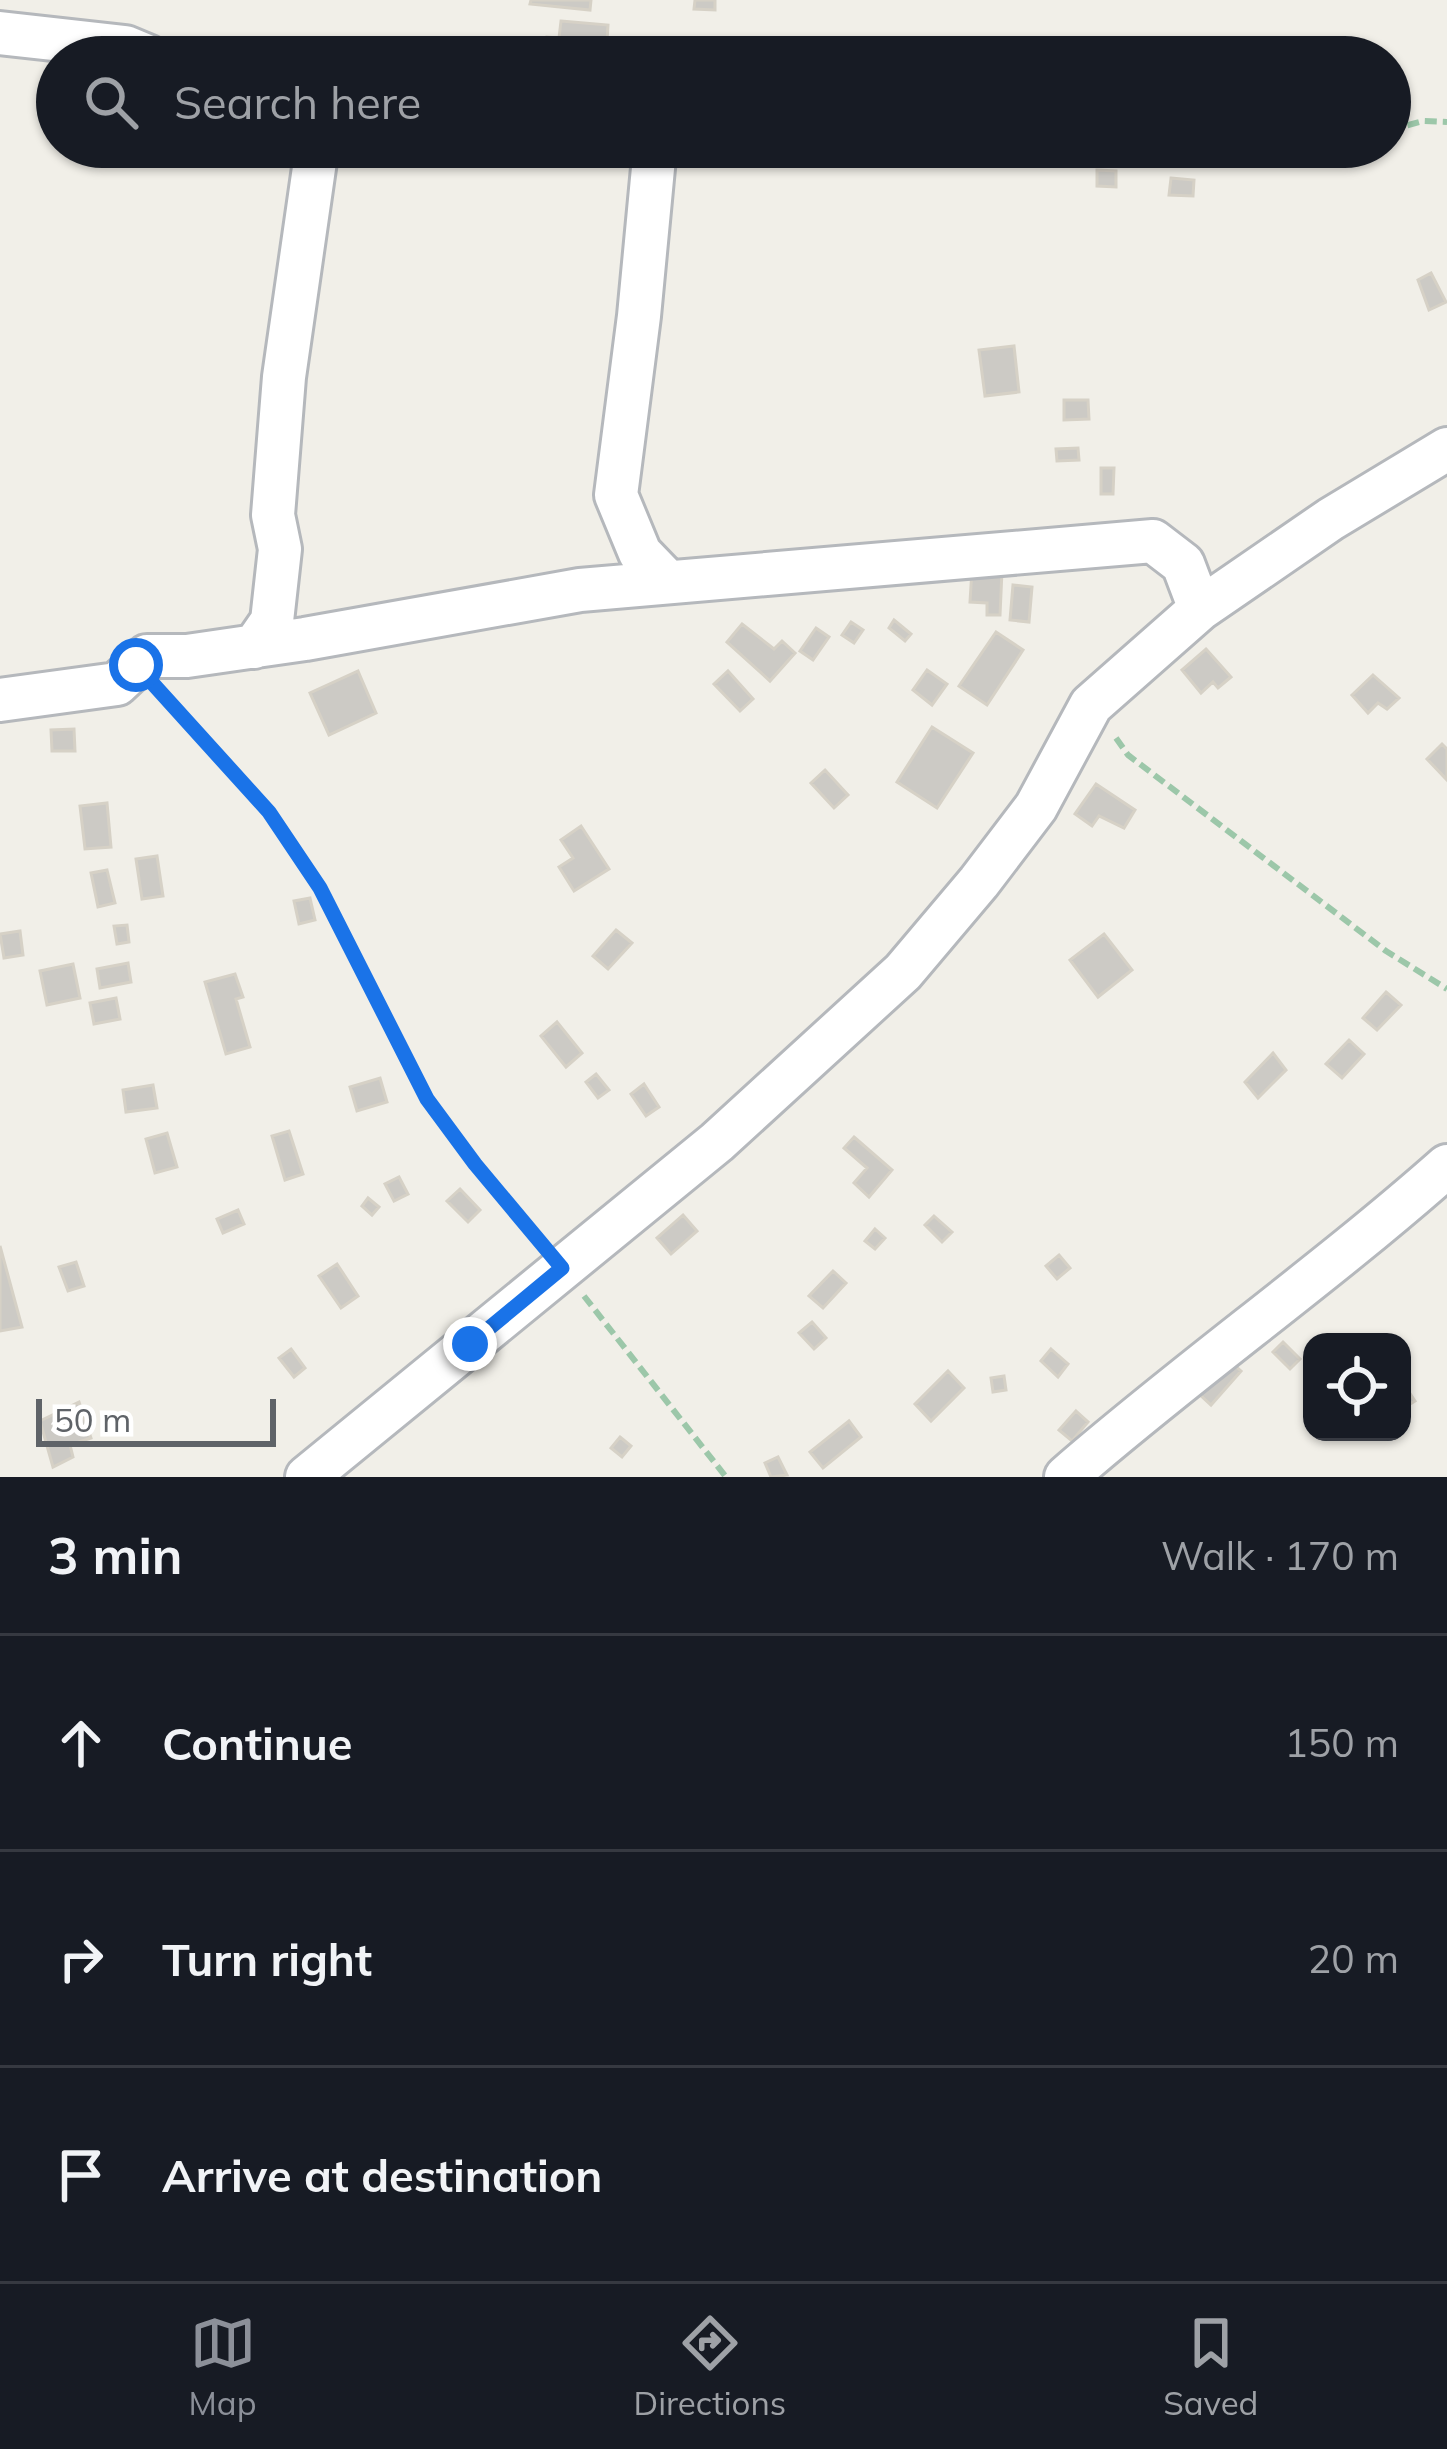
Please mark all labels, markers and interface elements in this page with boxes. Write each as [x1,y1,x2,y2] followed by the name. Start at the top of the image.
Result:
[36,36,1411,168] search box
[78,69,144,135] icon: search
[174,74,421,130] text: Search here
[109,638,163,692] route start
[443,1317,497,1371] route end
[1303,1333,1411,1441] map controls
[1303,1333,1411,1441] button: locate
[36,1393,276,1446] scale bar
[54,1399,131,1440] text: 50 m
[48,1523,183,1587] text: 3 min
[1161,1531,1399,1580] text: Walk · 170 m
[48,1710,114,1776] icon: ahead
[162,1715,352,1771] text: Continue
[1284,1718,1399,1767] text: 150 m
[48,1926,114,1992] icon: right
[162,1931,372,1987] text: Turn right
[1308,1934,1399,1983] text: 20 m
[48,2142,114,2208] icon: arrive
[162,2147,602,2203] text: Arrive at destination
[189,2310,256,2423] tab: Map
[634,2310,786,2423] tab: Directions
[1163,2310,1258,2423] tab: Saved

